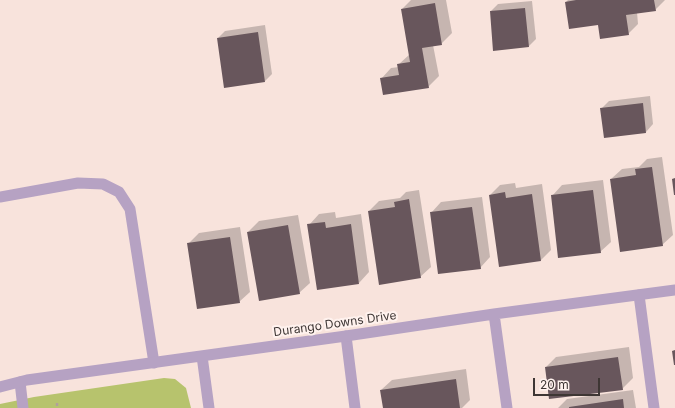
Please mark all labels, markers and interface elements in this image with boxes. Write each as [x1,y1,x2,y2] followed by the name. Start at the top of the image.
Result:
[273,308,397,340] street label: Durango Downs Drive
[535,370,602,396] scale bar
[540,377,569,392] text: 20 m

